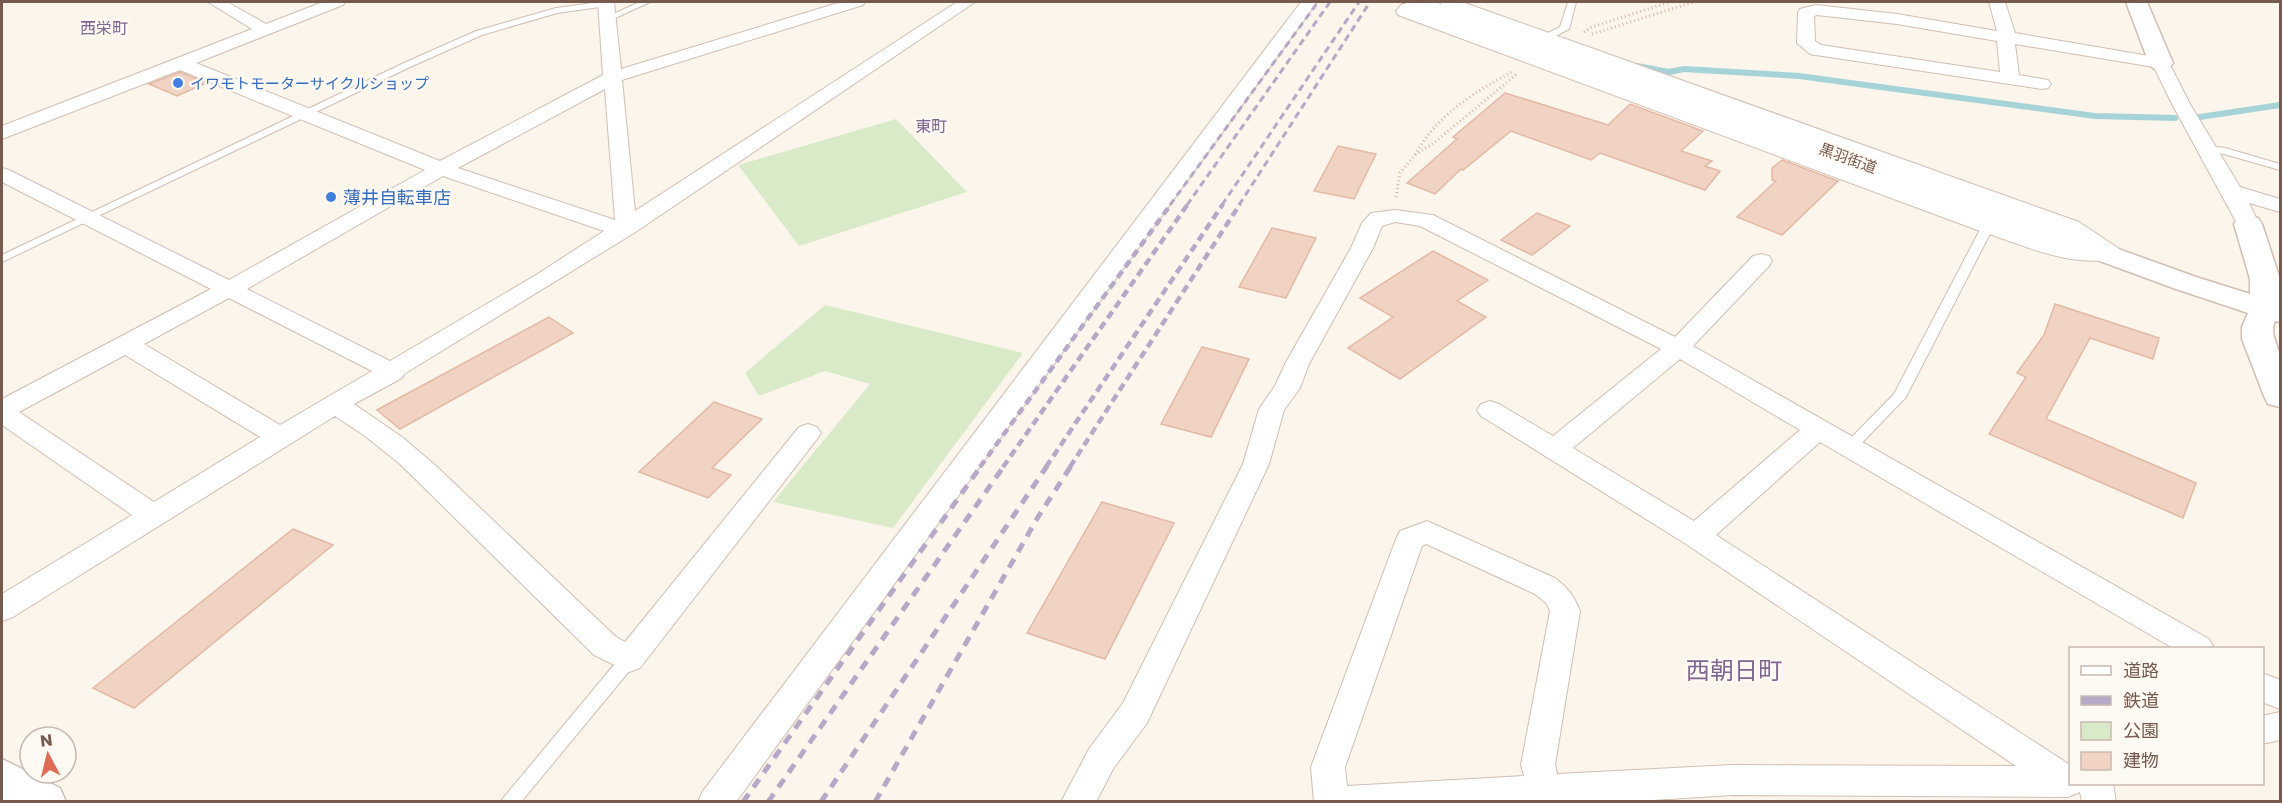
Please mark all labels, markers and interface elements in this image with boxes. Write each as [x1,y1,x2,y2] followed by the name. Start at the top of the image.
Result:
[80,17,128,40] district label: 西栄町
[190,73,429,94] place label: イワモトモーターサイクルショップ
[171,76,185,90] marker: イワモトモーターサイクルショップ
[915,115,947,138] district label: 東町
[1816,138,1880,178] street label: 黒羽街道
[343,185,451,210] place label: 薄井自転車店
[324,190,338,204] marker: 薄井自転車店
[2069,647,2264,785] legend
[1686,654,1782,687] district label: 西朝日町
[2123,658,2159,683] text: 道路
[2123,688,2159,713] text: 鉄道
[2123,718,2159,743] text: 公園
[18,725,78,785] north arrow
[39,728,54,753] text: N
[2123,748,2159,773] text: 建物

